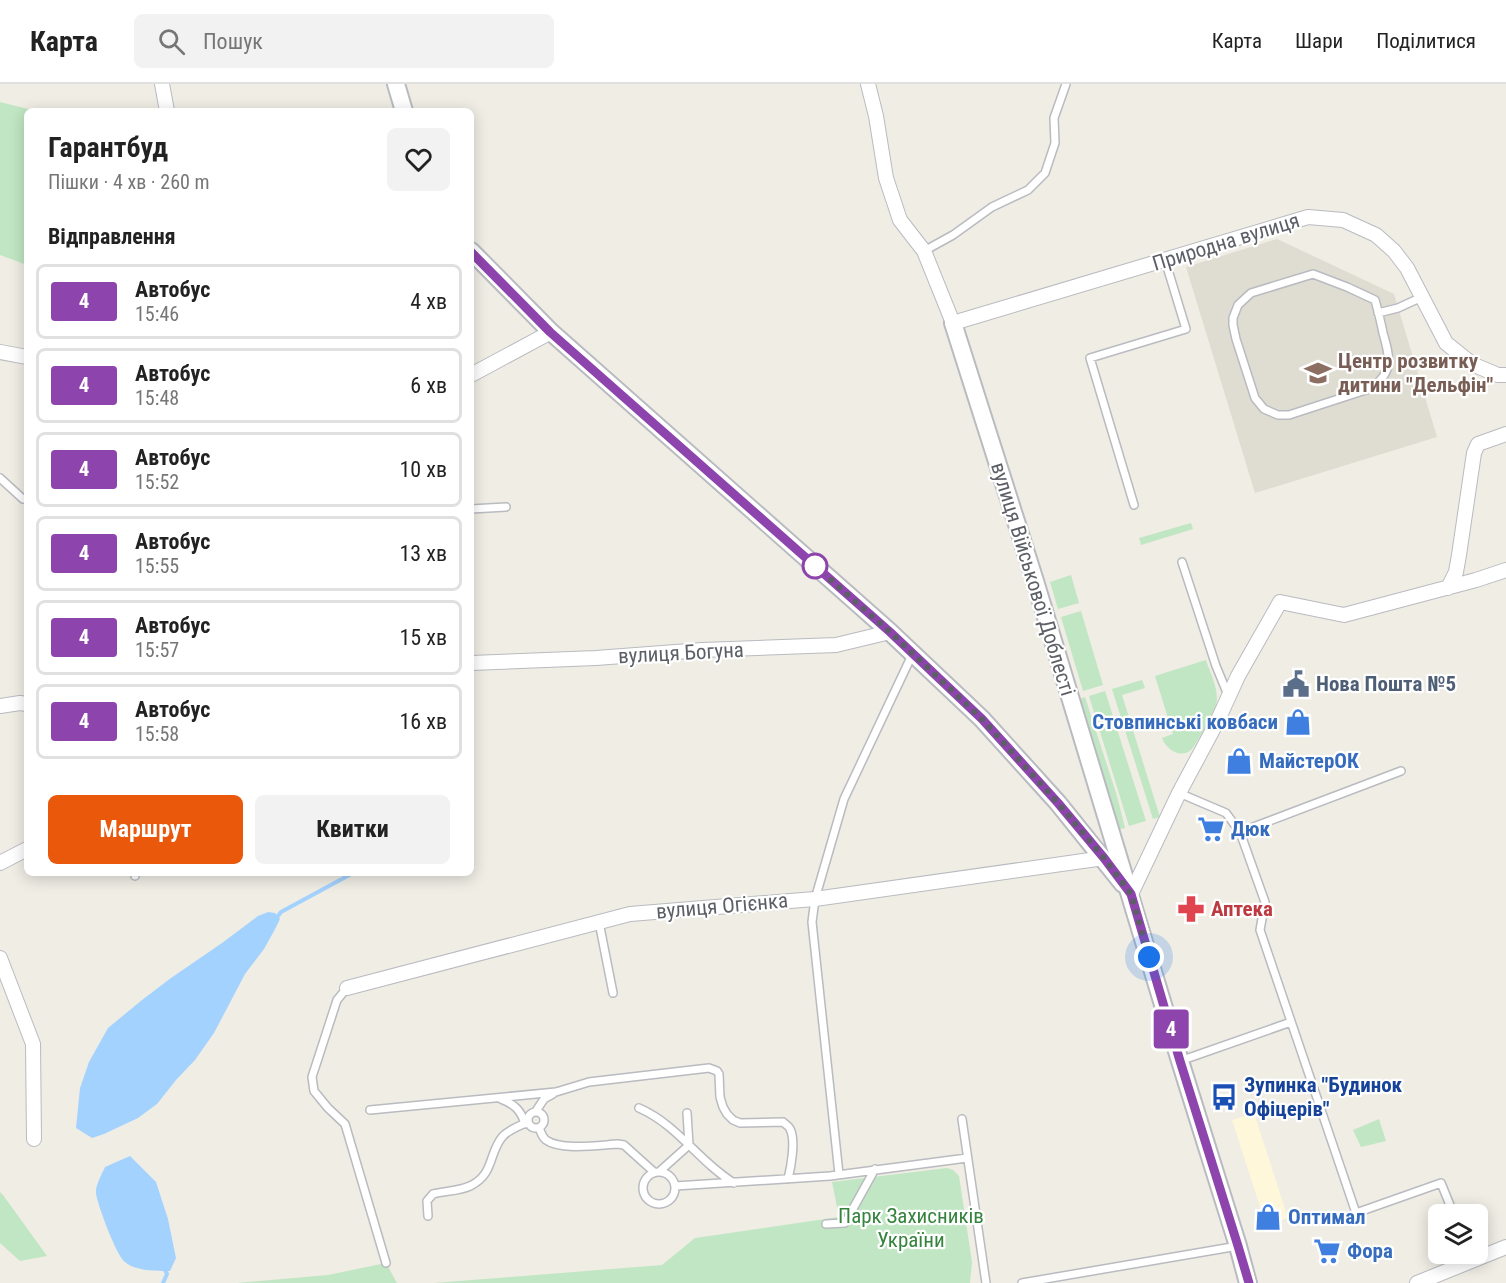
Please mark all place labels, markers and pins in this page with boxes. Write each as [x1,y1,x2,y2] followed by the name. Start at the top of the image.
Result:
[1338,349,1494,397] place label: Центр розвитку дитини "Дельфін"
[1303,358,1333,388] school or university icon: Центр розвитку дитини "Дельфін"
[802,553,828,579] unlabelled marker
[1281,669,1311,699] public building icon: Нова Пошта №5
[1316,672,1456,696] place label: Нова Пошта №5
[1283,707,1313,737] shop icon: Стовпинські ковбаси
[1092,710,1278,734] place label: Стовпинські ковбаси
[1224,746,1254,776] shop icon: МайстерОК
[1259,749,1359,773] place label: МайстерОК
[1196,814,1226,844] supermarket icon: Дюк
[1231,817,1271,841] place label: Дюк
[1176,894,1206,924] pharmacy icon: Аптека
[1211,897,1273,921] place label: Аптека
[1244,1073,1403,1121] place label: Зупинка "Будинок Офіцерів"
[1209,1082,1239,1112] bus stop icon: Зупинка "Будинок Офіцерів"
[1253,1202,1283,1232] shop icon: Оптимал
[1288,1205,1366,1229] place label: Оптимал
[1312,1236,1342,1266] supermarket icon: Фора
[1347,1239,1393,1263] place label: Фора

